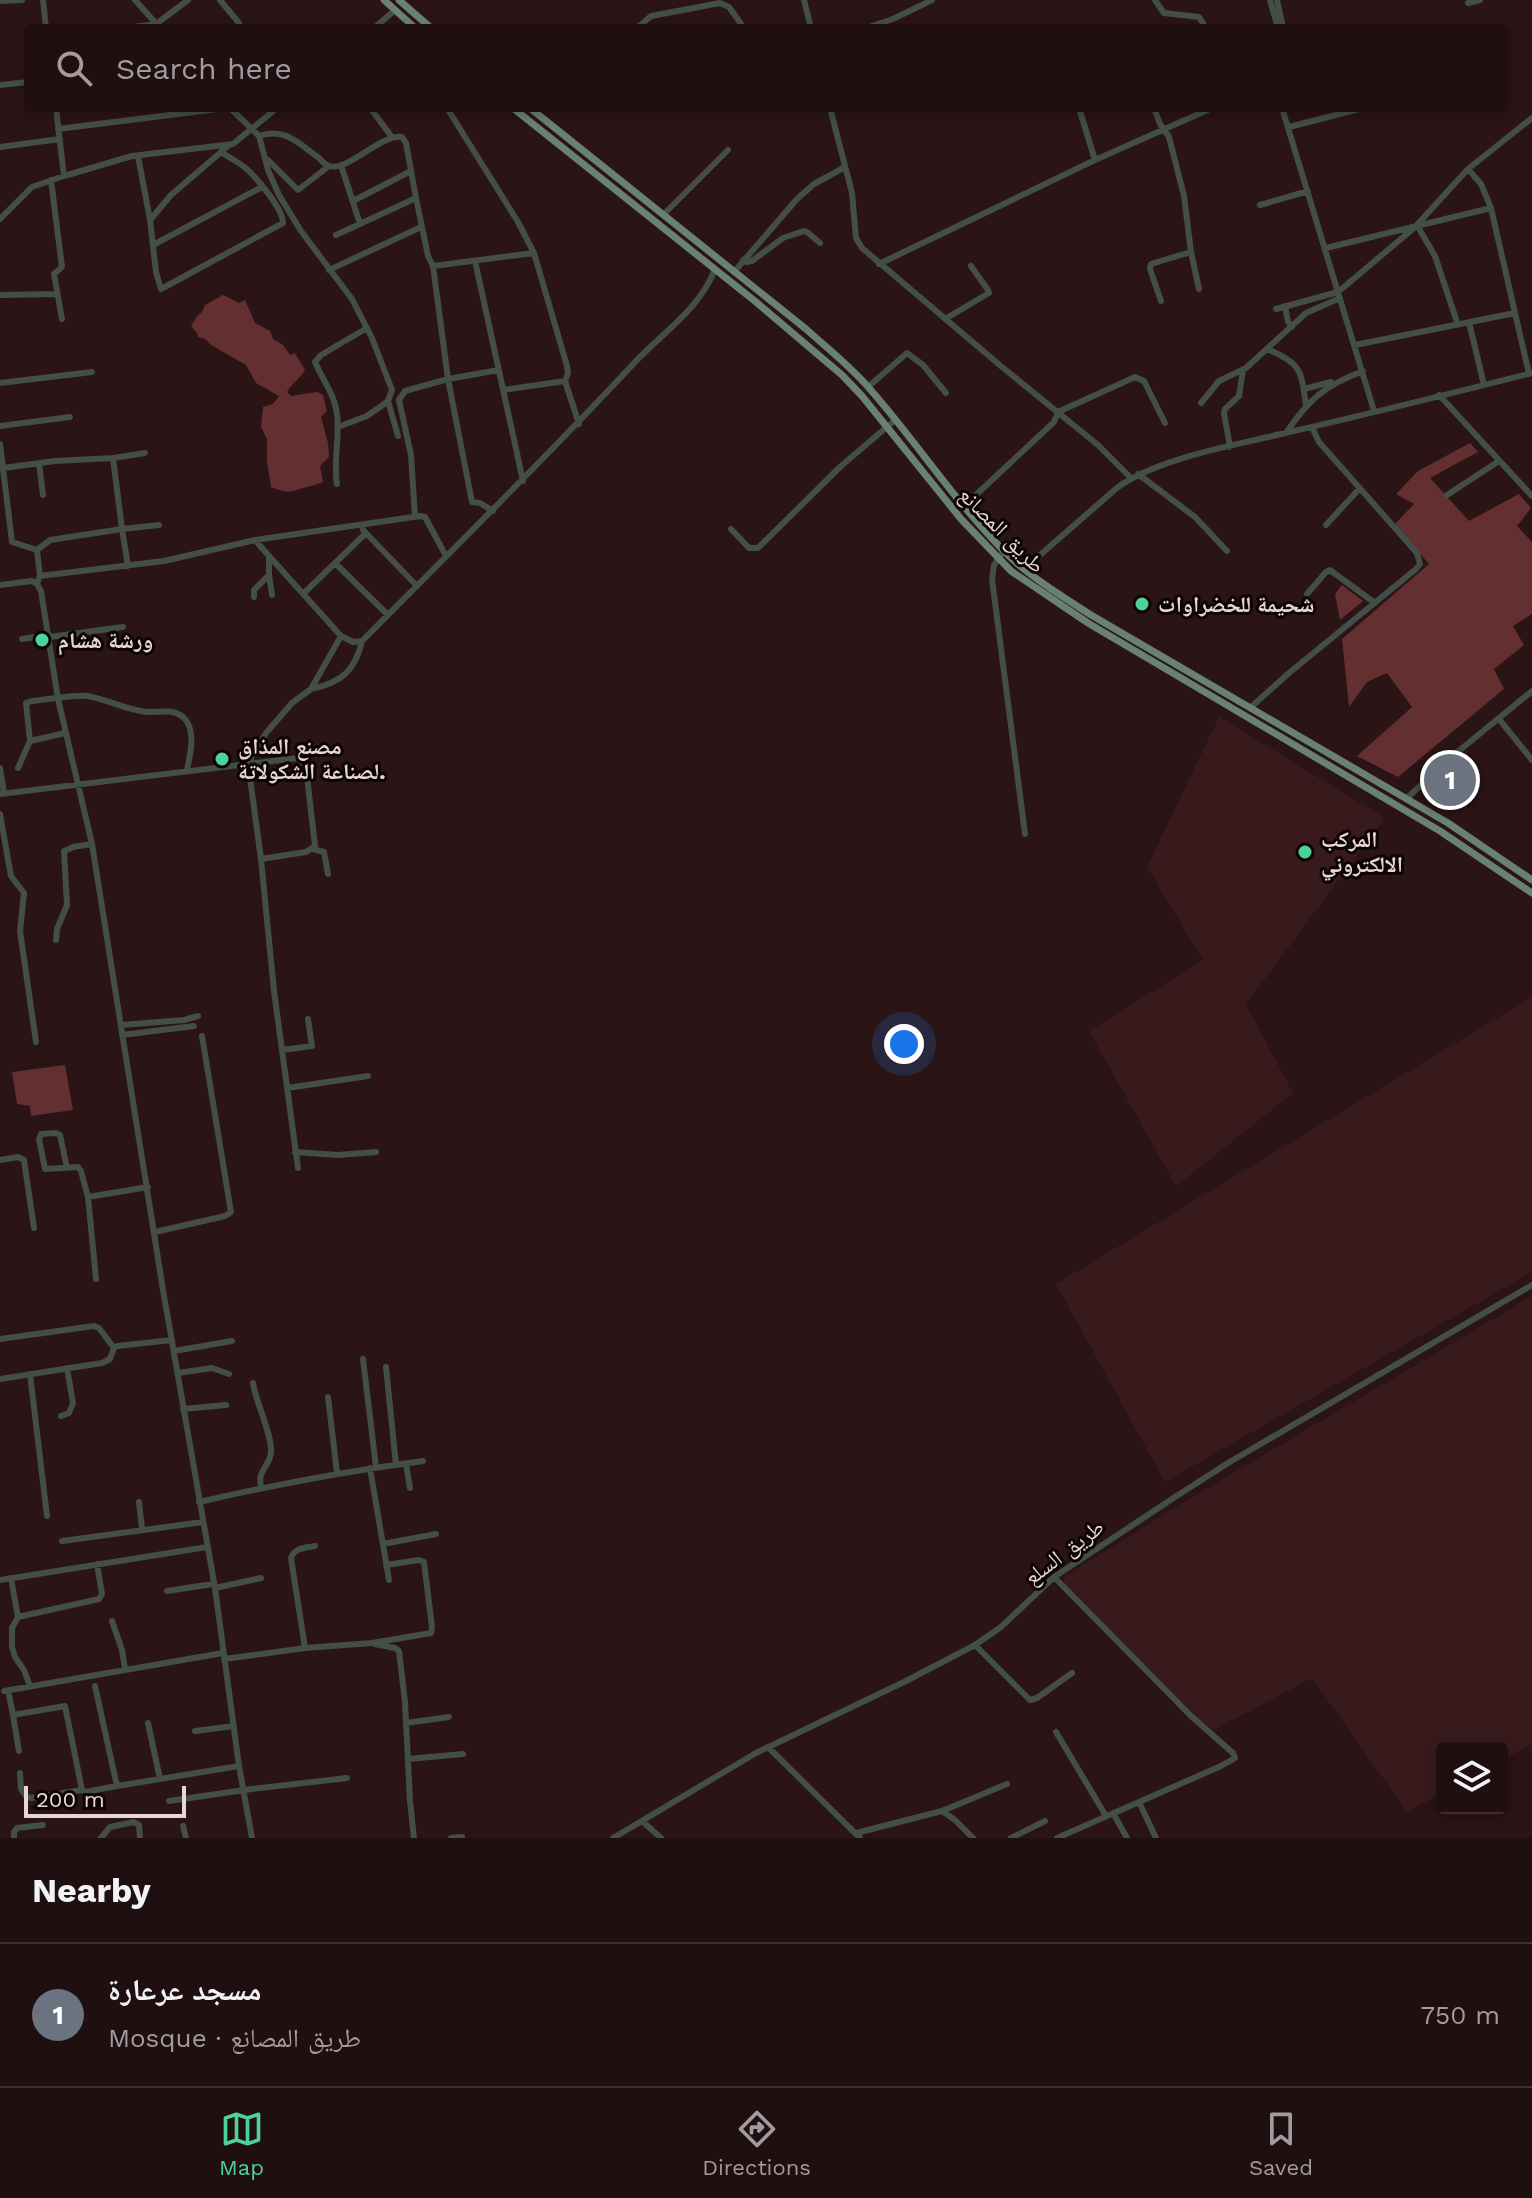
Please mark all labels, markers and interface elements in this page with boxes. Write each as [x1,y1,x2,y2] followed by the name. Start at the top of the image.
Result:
[24,24,1508,112] search box
[52,46,96,90] icon: search
[116,51,292,86] text: Search here
[953,482,1050,579] street label: طريق المصانع
[1158,592,1315,617] place label: شحيمة للخضراوات
[1133,595,1151,613] marker: شحيمة للخضراوات
[58,628,153,656] place label: ورشة هشام
[33,631,51,649] marker: ورشة هشام
[238,734,386,784] place label: مصنع المذاق لصناعة الشكولاتة.
[213,750,231,768] marker: مصنع المذاق لصناعة الشكولاتة.
[1424,750,1476,810] pin: 1
[1321,827,1403,881] place label: المركب الالكتروني
[1296,843,1314,861] marker: المركب الالكتروني
[884,1024,924,1064] your location
[1019,1514,1109,1591] street label: طريق السلع
[1436,1742,1508,1814] map controls
[1436,1742,1508,1814] button: layers
[24,1782,186,1818] scale bar
[36,1787,105,1812] text: 200 m
[32,1870,151,1910] text: Nearby
[108,1972,262,2007] text: مسجد عرعارة
[52,2000,64,2030] text: 1
[1420,2000,1500,2030] text: 750 m
[108,2023,361,2053] text: Mosque · طريق المصانع
[219,2107,264,2180] tab: Map
[702,2107,811,2180] tab: Directions
[1249,2107,1313,2180] tab: Saved

